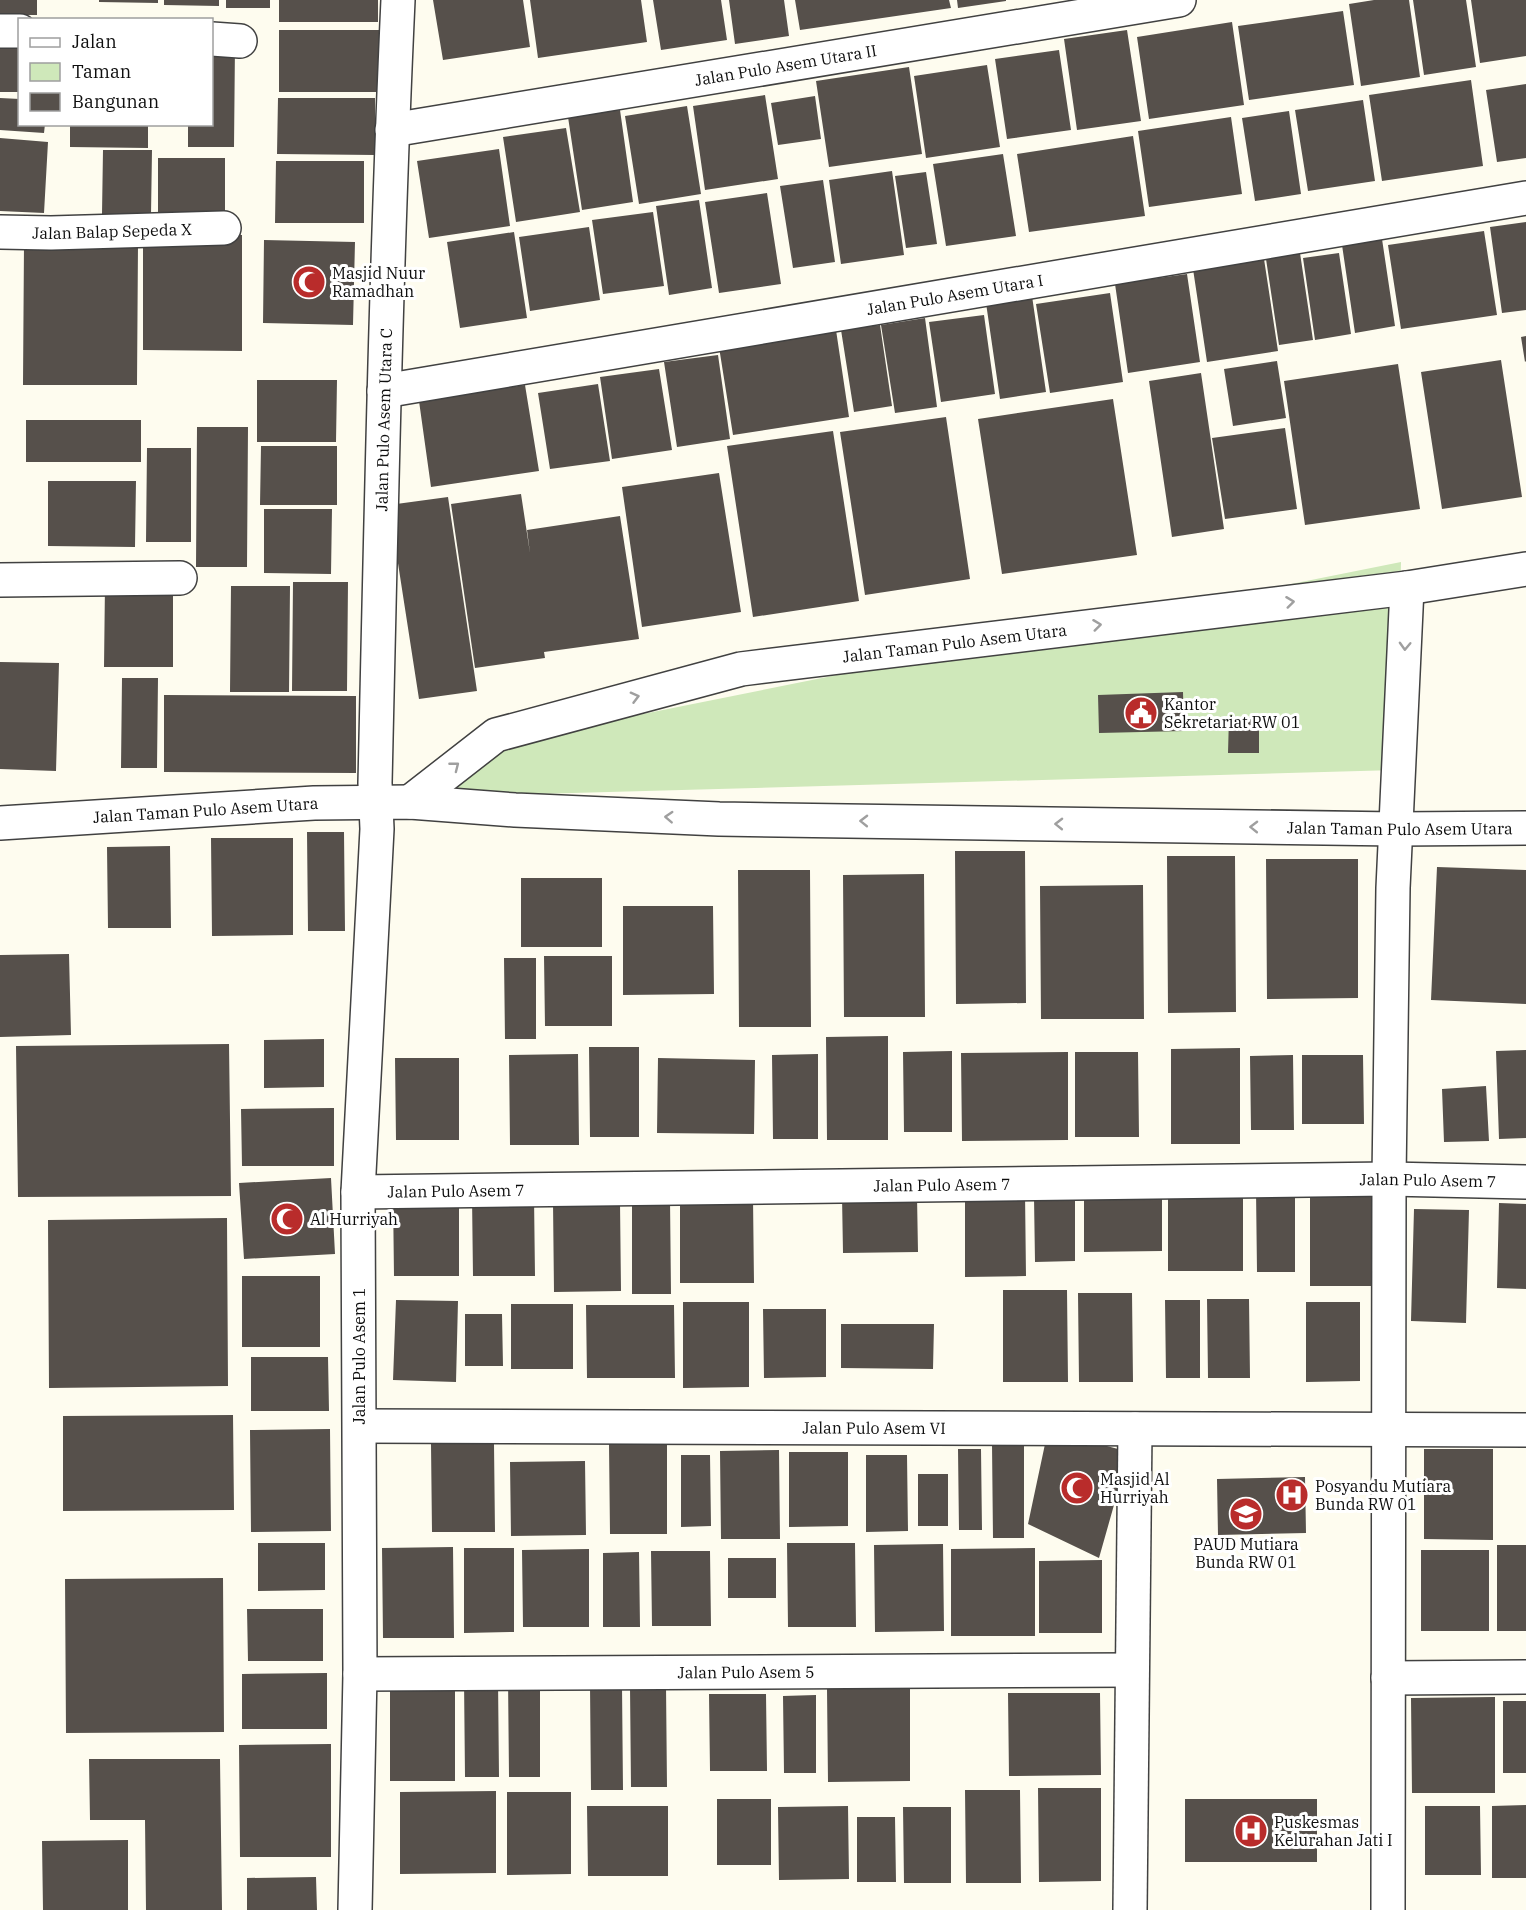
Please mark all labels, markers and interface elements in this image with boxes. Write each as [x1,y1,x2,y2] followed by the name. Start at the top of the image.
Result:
[18,18,213,126] legend
[72,30,117,53] text: Jalan
[693,40,878,90] street label: Jalan Pulo Asem Utara II
[72,60,131,83] text: Taman
[72,90,159,113] text: Bangunan
[32,219,192,243] street label: Jalan Balap Sepeda X
[332,263,425,301] place label: Masjid Nuur Ramadhan
[291,264,327,300] mosque icon: Masjid Nuur Ramadhan
[865,270,1045,319] street label: Jalan Pulo Asem Utara I
[371,328,396,512] street label: Jalan Pulo Asem Utara C
[1286,596,1295,609] one-way arrow
[841,619,1068,667] street label: Jalan Taman Pulo Asem Utara
[1092,620,1101,632] one-way arrow
[1398,642,1411,651] one-way arrow
[629,692,640,704] one-way arrow
[1164,694,1300,732] place label: Kantor Sekretariat RW 01
[1123,695,1159,731] public building icon: Kantor Sekretariat RW 01
[449,762,460,773] one-way arrow
[92,793,319,827] street label: Jalan Taman Pulo Asem Utara
[665,811,674,824] one-way arrow
[860,815,869,828] one-way arrow
[1287,817,1513,839] street label: Jalan Taman Pulo Asem Utara
[1055,818,1064,830] one-way arrow
[1250,821,1259,833] one-way arrow
[1359,1169,1497,1191] street label: Jalan Pulo Asem 7
[873,1174,1011,1195] street label: Jalan Pulo Asem 7
[387,1180,525,1202] street label: Jalan Pulo Asem 7
[269,1201,305,1237] mosque icon: Al Hurriyah
[310,1209,398,1229] place label: Al Hurriyah
[349,1288,369,1424] street label: Jalan Pulo Asem 1
[802,1418,946,1438] street label: Jalan Pulo Asem VI
[1100,1469,1170,1507] place label: Masjid Al Hurriyah
[1059,1470,1095,1506] mosque icon: Masjid Al Hurriyah
[1315,1476,1451,1514] place label: Posyandu Mutiara Bunda RW 01
[1274,1477,1310,1513] hospital icon: Posyandu Mutiara Bunda RW 01
[1228,1496,1264,1532] school or university icon: PAUD Mutiara Bunda RW 01
[1193,1534,1299,1572] place label: PAUD Mutiara Bunda RW 01
[677,1662,815,1682] street label: Jalan Pulo Asem 5
[1274,1812,1392,1850] place label: Puskesmas Kelurahan Jati I
[1233,1813,1269,1849] hospital icon: Puskesmas Kelurahan Jati I

